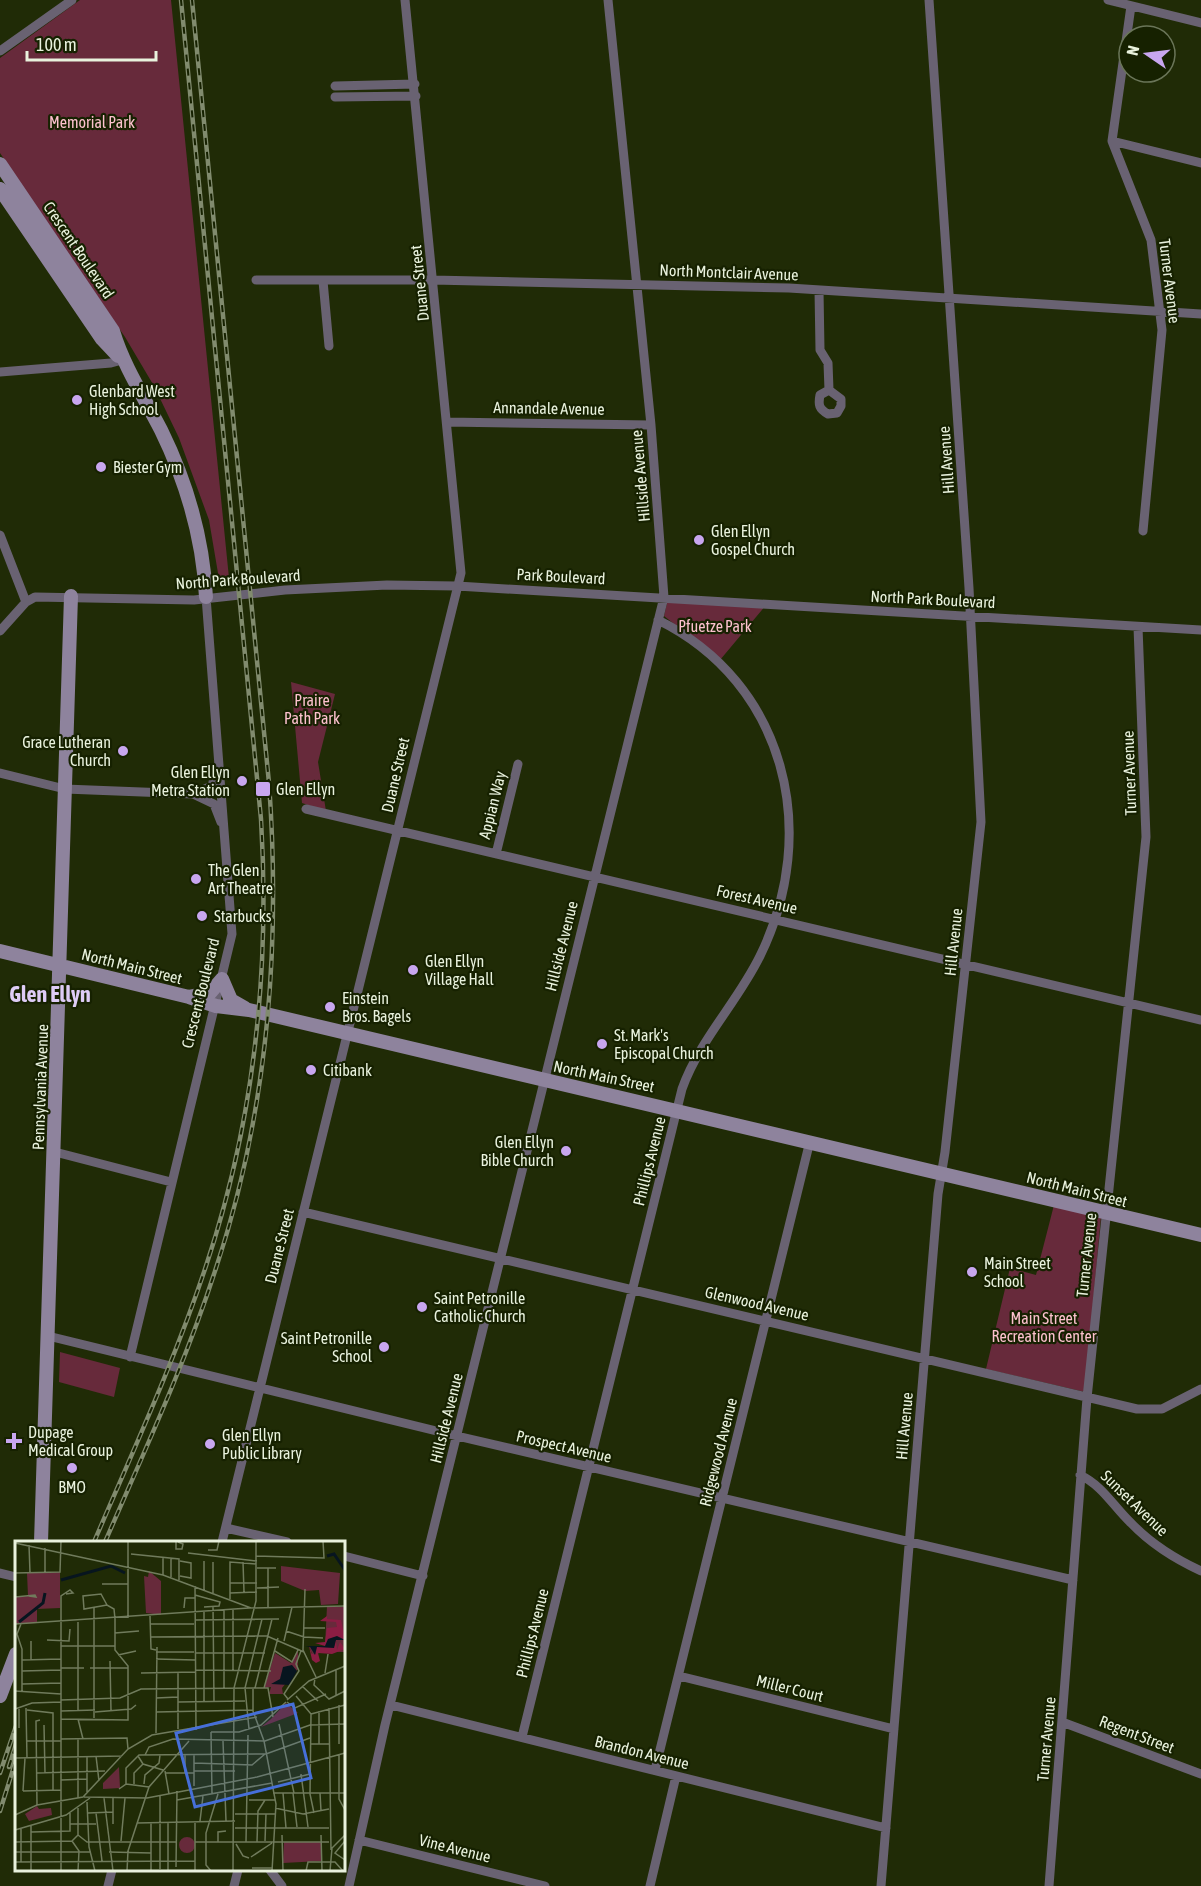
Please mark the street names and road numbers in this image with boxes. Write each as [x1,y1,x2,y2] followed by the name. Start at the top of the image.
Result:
[40,198,118,302] street label: Crescent Boulevard
[1156,238,1184,324] street label: Turner Avenue
[406,244,432,322] street label: Duane Street
[659,261,799,283] street label: North Montclair Avenue
[493,398,605,418] street label: Annandale Avenue
[935,425,957,495] street label: Hill Avenue
[627,429,653,523] street label: Hillside Avenue
[516,565,606,587] street label: Park Boulevard
[175,566,301,592] street label: North Park Boulevard
[870,587,996,611] street label: North Park Boulevard
[1119,730,1139,816] street label: Turner Avenue
[378,735,412,814] street label: Duane Street
[475,769,510,841] street label: Appian Way
[715,881,799,917] street label: Forest Avenue
[541,899,581,993] street label: Hillside Avenue
[940,907,966,977] street label: Hill Avenue
[178,936,222,1050] street label: Crescent Boulevard
[80,945,185,987] street label: North Main Street
[29,1024,52,1150] street label: Pennsylvania Avenue
[552,1056,657,1096] street label: North Main Street
[629,1115,670,1208] street label: Phillips Avenue
[1025,1168,1130,1210] street label: North Main Street
[261,1206,297,1285] street label: Duane Street
[1073,1212,1099,1298] street label: Turner Avenue
[703,1282,811,1324] street label: Glenwood Avenue
[426,1371,466,1465] street label: Hillside Avenue
[892,1391,916,1461] street label: Hill Avenue
[696,1396,741,1508] street label: Ridgewood Avenue
[514,1426,614,1467] street label: Prospect Avenue
[1098,1467,1172,1539] street label: Sunset Avenue
[512,1587,553,1680] street label: Phillips Avenue
[755,1671,826,1705] street label: Miller Court
[1033,1696,1059,1782] street label: Turner Avenue
[1097,1711,1177,1758] street label: Regent Street
[593,1732,691,1772] street label: Brandon Avenue
[417,1830,493,1866] street label: Vine Avenue

